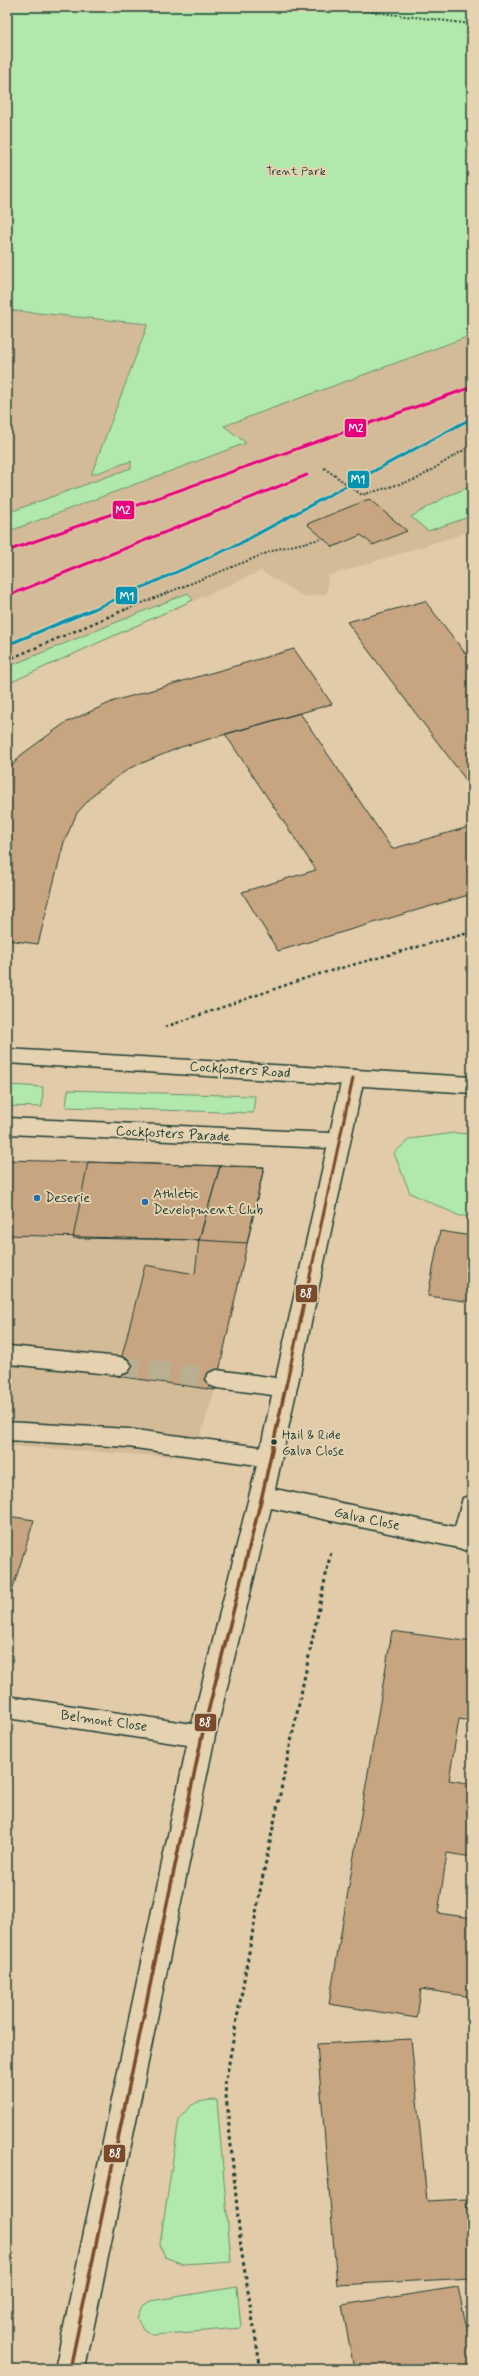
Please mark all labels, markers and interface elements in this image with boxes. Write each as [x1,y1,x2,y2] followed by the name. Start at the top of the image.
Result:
[266,164,326,180] park label: Trent Park
[344,418,367,438] line badge: M2
[348,422,364,436] text: M2
[347,470,370,489] line badge: M1
[351,473,365,487] text: M1
[112,500,135,520] line badge: M2
[115,504,131,518] text: M2
[115,586,138,605] line badge: M1
[120,590,134,604] text: M1
[189,1057,291,1084] street label: Cockfosters Road
[115,1122,231,1148] street label: Cockfosters Parade
[153,1185,263,1219] place label: Athletic Development Club
[45,1189,90,1207] place label: Deserie
[32,1193,42,1203] marker: Deserie
[140,1197,150,1207] marker: Athletic Development Club
[295,1284,318,1303] line badge: 88
[300,1287,312,1301] text: 88
[282,1427,344,1460] place label: Hail & Ride Galva Close
[269,1437,279,1447] marker: Hail & Ride Galva Close
[332,1503,402,1535] street label: Galva Close
[60,1706,148,1736] street label: Belmont Close
[194,1713,217,1732] line badge: 88
[199,1716,211,1730] text: 88
[103,2144,126,2163] line badge: 88
[109,2147,121,2161] text: 88

